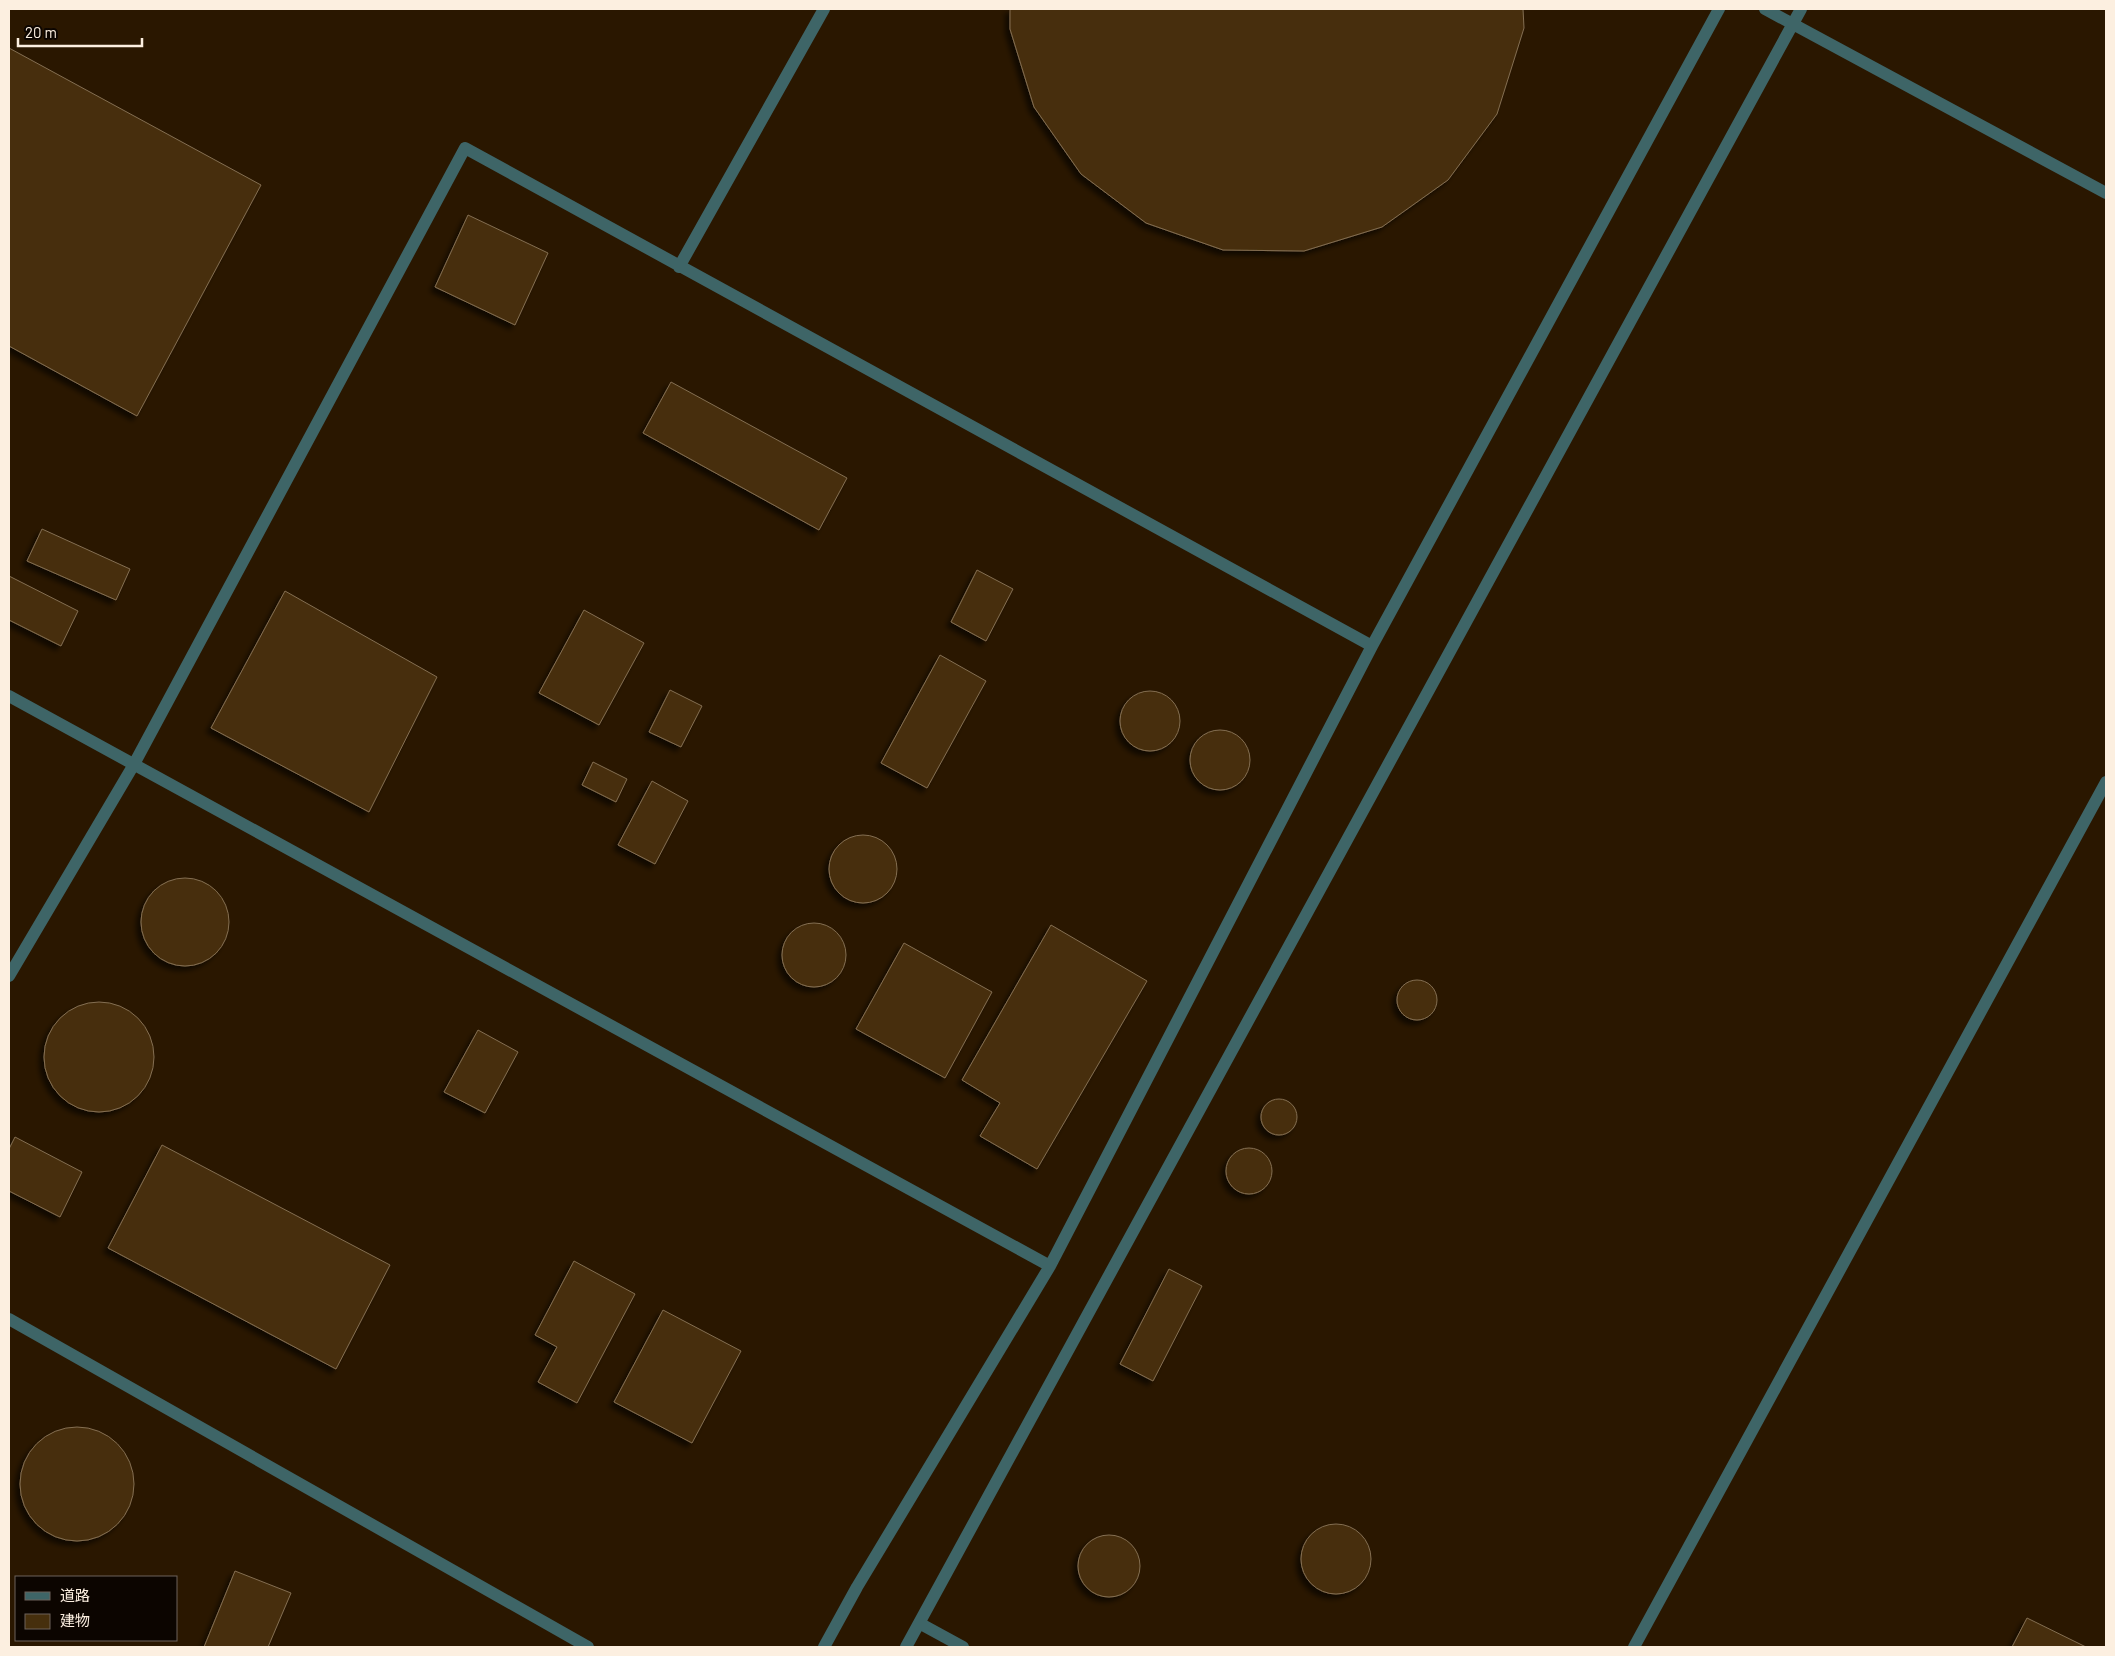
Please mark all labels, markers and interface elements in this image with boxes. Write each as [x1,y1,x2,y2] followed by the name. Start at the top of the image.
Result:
[18,15,141,47] scale bar
[25,23,57,41] text: 20 m
[15,1576,178,1641] legend
[60,1586,90,1604] text: 道路
[60,1611,90,1629] text: 建物

